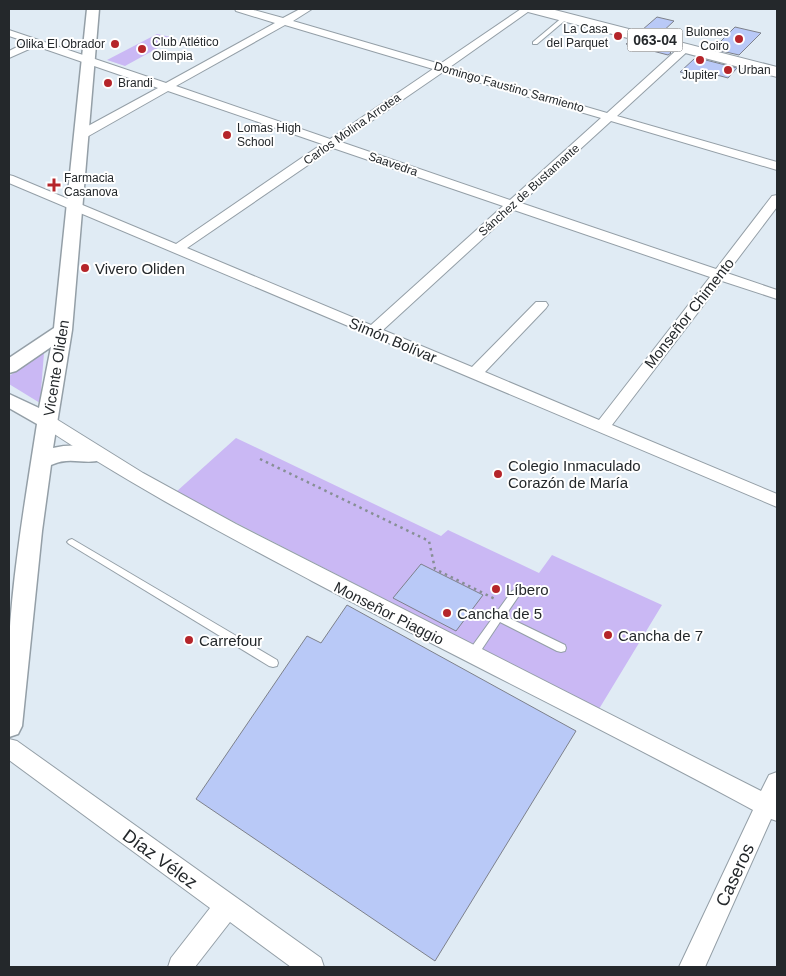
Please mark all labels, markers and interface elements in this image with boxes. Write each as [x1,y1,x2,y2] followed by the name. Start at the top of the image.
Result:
[547,22,609,50] place label: La Casa del Parquet
[686,25,729,53] place label: Bulones Coiro
[628,28,682,52] road number: 063-04
[612,30,624,42] marker: La Casa del Parquet
[733,33,745,45] marker: Bulones Coiro
[152,35,219,63] place label: Club Atlético Olimpia
[16,37,105,51] place label: Olika El Obrador
[109,38,121,50] marker: Olika El Obrador
[136,43,148,55] marker: Club Atlético Olimpia
[694,54,706,66] marker: Jupiter
[432,59,586,115] street label: Domingo Faustino Sarmiento
[738,63,771,77] place label: Urban
[722,64,734,76] marker: Urban
[682,68,718,82] place label: Jupiter
[118,76,153,90] place label: Brandi
[102,77,114,89] marker: Brandi
[301,90,404,168] street label: Carlos Molina Arrotea
[237,121,301,149] place label: Lomas High School
[221,129,233,141] marker: Lomas High School
[476,141,583,239] street label: Sánchez de Bustamante
[366,149,420,179] street label: Saavedra
[64,171,118,199] place label: Farmacia Casanova
[48,179,60,191] marker: Farmacia Casanova
[641,255,737,371] street label: Monseñor Chimento
[95,260,185,277] place label: Vivero Oliden
[79,262,91,274] marker: Vivero Oliden
[347,314,439,366] street label: Simón Bolívar
[40,319,72,417] street label: Vicente Oliden
[508,457,641,491] place label: Colegio Inmaculado Corazón de María
[492,468,504,480] marker: Colegio Inmaculado Corazón de María
[331,578,447,648] street label: Monseñor Piaggio
[506,581,549,598] place label: Líbero
[490,583,502,595] marker: Líbero
[457,605,542,622] place label: Cancha de 5
[441,607,453,619] marker: Cancha de 5
[618,627,703,644] place label: Cancha de 7
[602,629,614,641] marker: Cancha de 7
[199,632,262,649] place label: Carrefour
[183,634,195,646] marker: Carrefour
[119,825,201,893] street label: Díaz Vélez
[712,840,758,910] street label: Caseros

